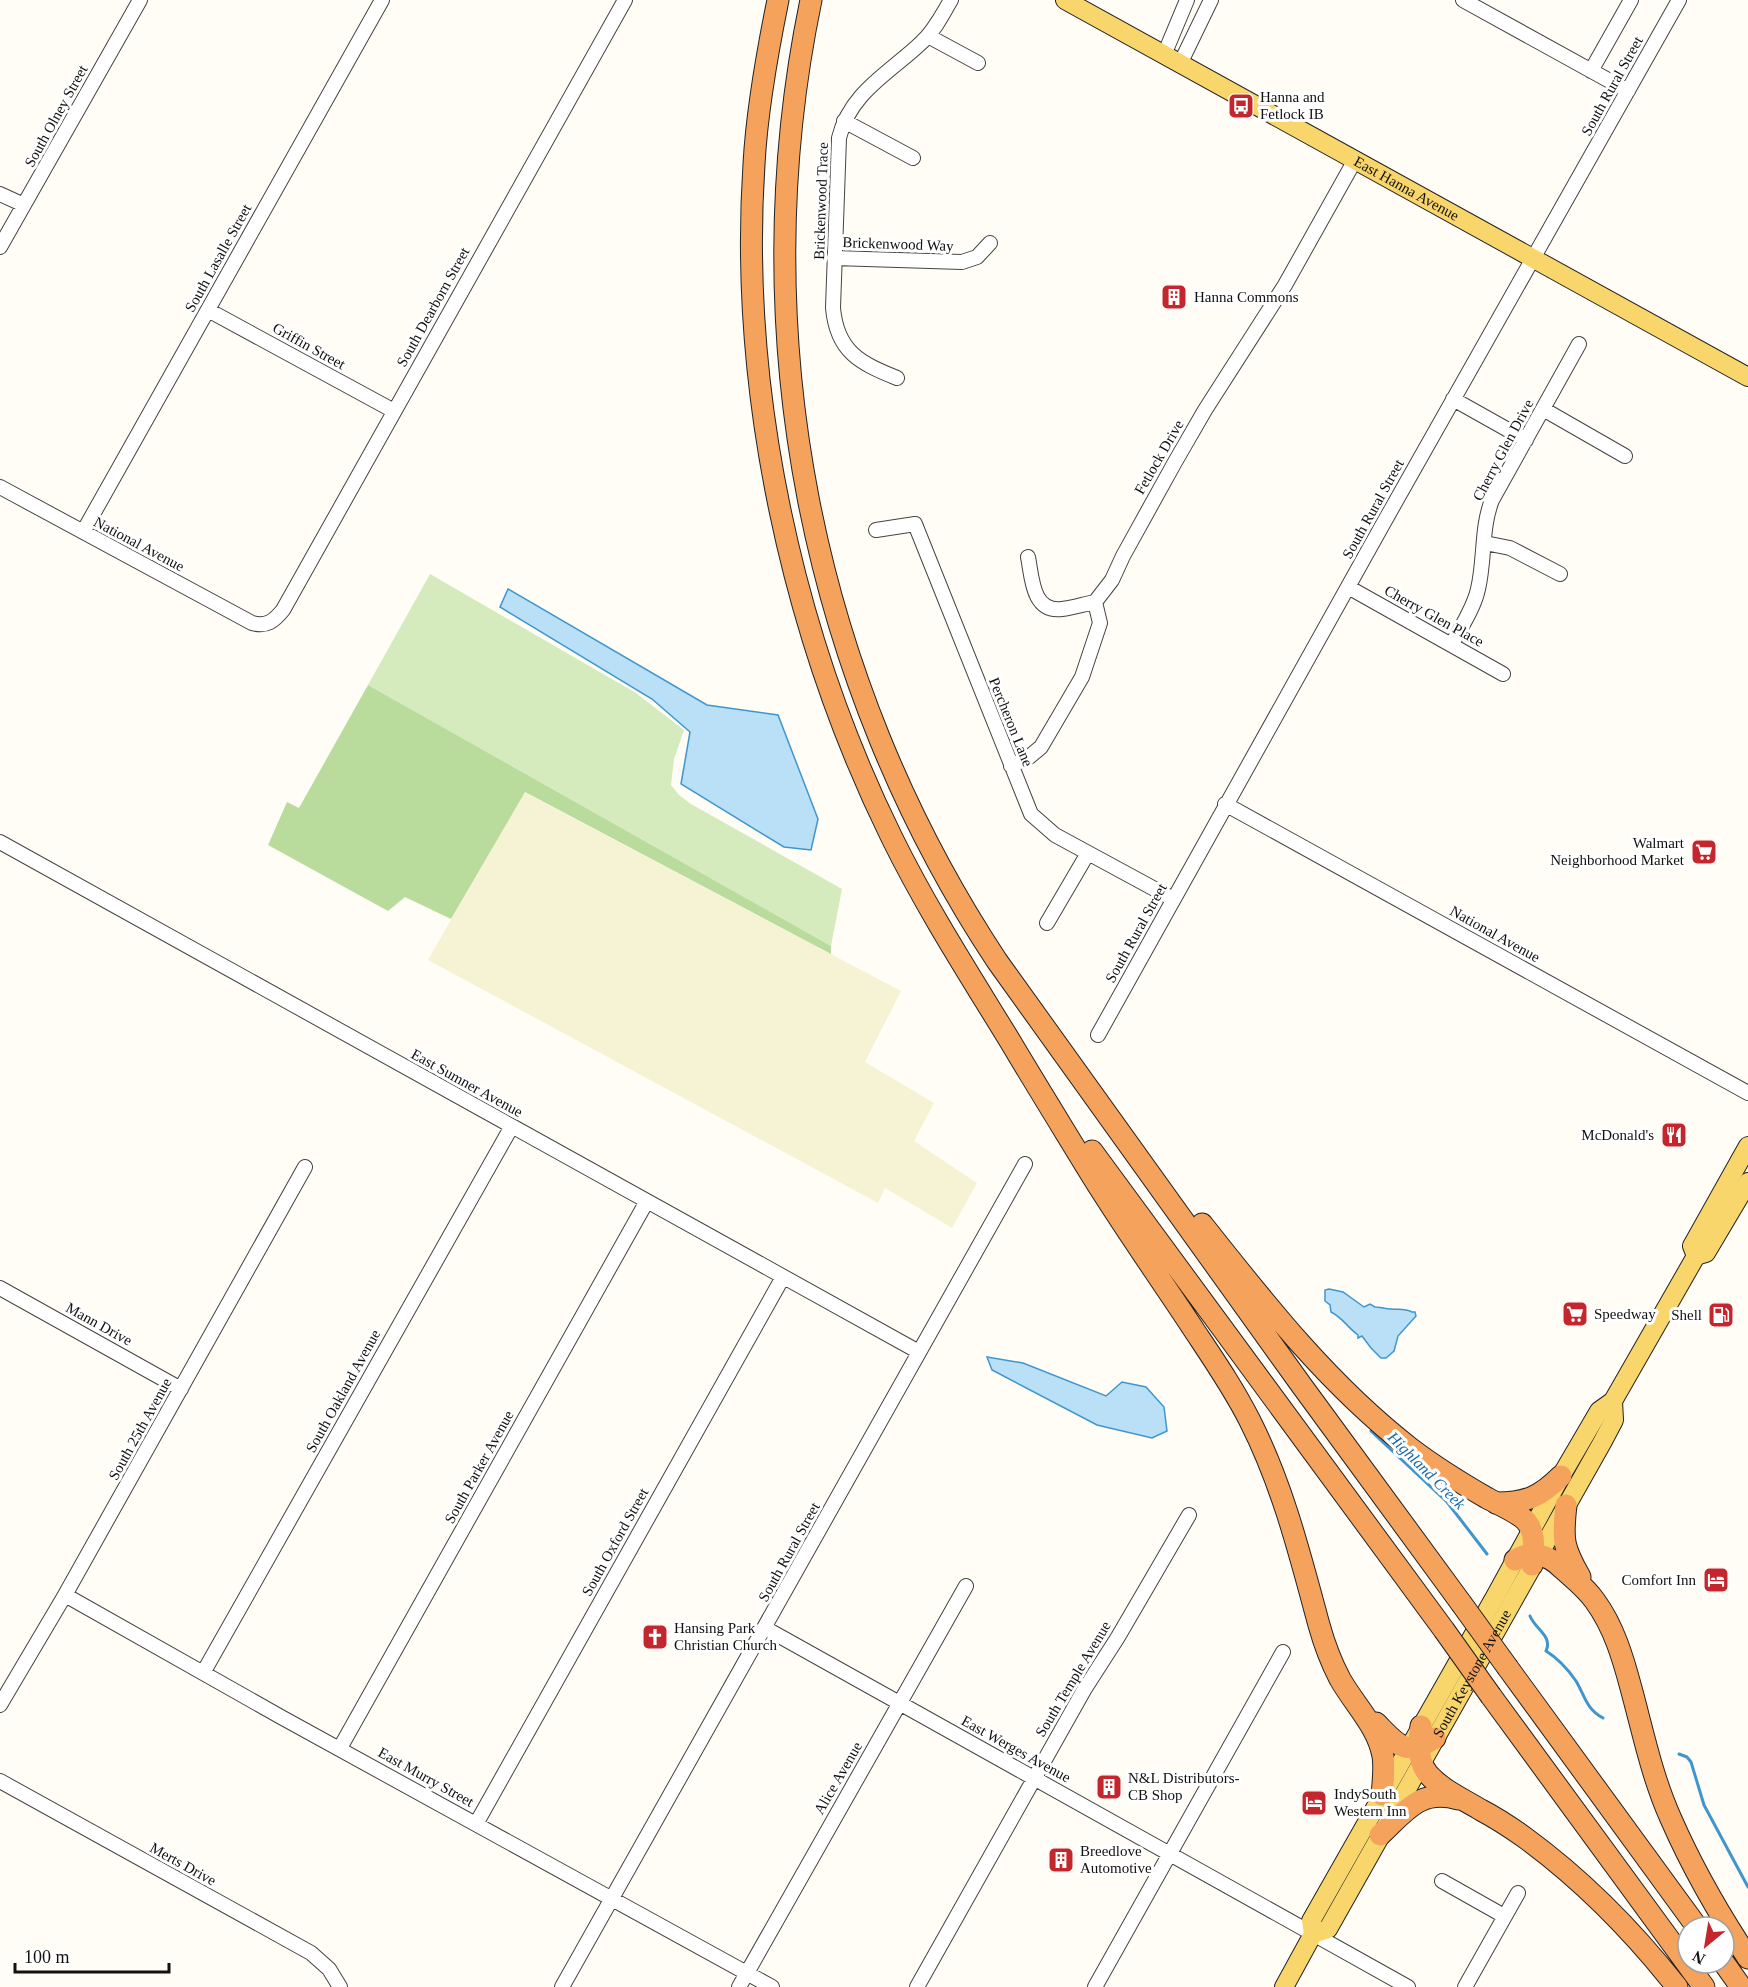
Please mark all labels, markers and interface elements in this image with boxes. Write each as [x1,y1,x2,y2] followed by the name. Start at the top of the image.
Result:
[1578,33,1646,138] street label: South Rural Street
[21,61,91,170] street label: South Olney Street
[1260,89,1325,122] place label: Hanna and Fetlock IB
[1226,91,1256,121] bus stop icon: Hanna and Fetlock IB
[811,141,831,260] street label: Brickenwood Trace
[1351,153,1462,224] street label: East Hanna Avenue
[182,201,255,315] street label: South Lasalle Street
[842,234,954,254] street label: Brickenwood Way
[393,244,473,370] street label: South Dearborn Street
[1159,282,1189,312] building icon: Hanna Commons
[1194,289,1299,305] place label: Hanna Commons
[270,320,349,373] street label: Griffin Street
[1470,396,1537,503] street label: Cherry Glen Drive
[1131,417,1187,497] street label: Fetlock Drive
[1339,456,1407,561] street label: South Rural Street
[91,513,187,575] street label: National Avenue
[1382,582,1487,650] street label: Cherry Glen Place
[986,675,1036,769] street label: Percheron Lane
[1550,835,1685,868] place label: Walmart Neighborhood Market
[1689,837,1719,867] supermarket icon: Walmart Neighborhood Market
[1102,880,1170,985] street label: South Rural Street
[1447,903,1543,965] street label: National Avenue
[409,1046,526,1120] street label: East Sumner Avenue
[1659,1120,1689,1150] restaurant icon: McDonald's
[1581,1127,1654,1143] place label: McDonald's
[63,1299,135,1349] street label: Mann Drive
[1560,1299,1590,1329] supermarket icon: Speedway
[1706,1300,1736,1330] fuel station icon: Shell
[1594,1306,1656,1322] place label: Speedway
[1671,1307,1702,1323] place label: Shell
[303,1326,384,1455] street label: South Oakland Avenue
[105,1375,175,1483] street label: South 25th Avenue
[441,1408,517,1526] street label: South Parker Avenue
[1383,1428,1469,1514] water label: Highland Creek
[579,1485,652,1599] street label: South Oxford Street
[755,1499,823,1604] street label: South Rural Street
[1701,1565,1731,1595] hotel icon: Comfort Inn
[1621,1572,1696,1588] place label: Comfort Inn
[1430,1607,1514,1740] street label: South Keystone Avenue
[1032,1618,1114,1740] street label: South Temple Avenue
[674,1620,777,1653] place label: Hansing Park Christian Church
[640,1622,670,1652] church icon: Hansing Park Christian Church
[959,1712,1074,1786] street label: East Werges Avenue
[811,1739,865,1817] street label: Alice Avenue
[375,1744,477,1810] street label: East Murry Street
[1128,1770,1240,1803] place label: N&L Distributors- CB Shop
[1094,1772,1124,1802] building icon: N&L Distributors- CB Shop
[1334,1786,1407,1819] place label: IndySouth Western Inn
[1299,1788,1329,1818] hotel icon: IndySouth Western Inn
[147,1839,219,1889] street label: Merts Drive
[1080,1843,1152,1876] place label: Breedlove Automotive
[1046,1845,1076,1875] building icon: Breedlove Automotive
[1676,1915,1736,1975] north arrow
[15,1936,170,1974] scale bar
[24,1947,70,1967] text: 100 m
[1689,1947,1708,1968] text: N

